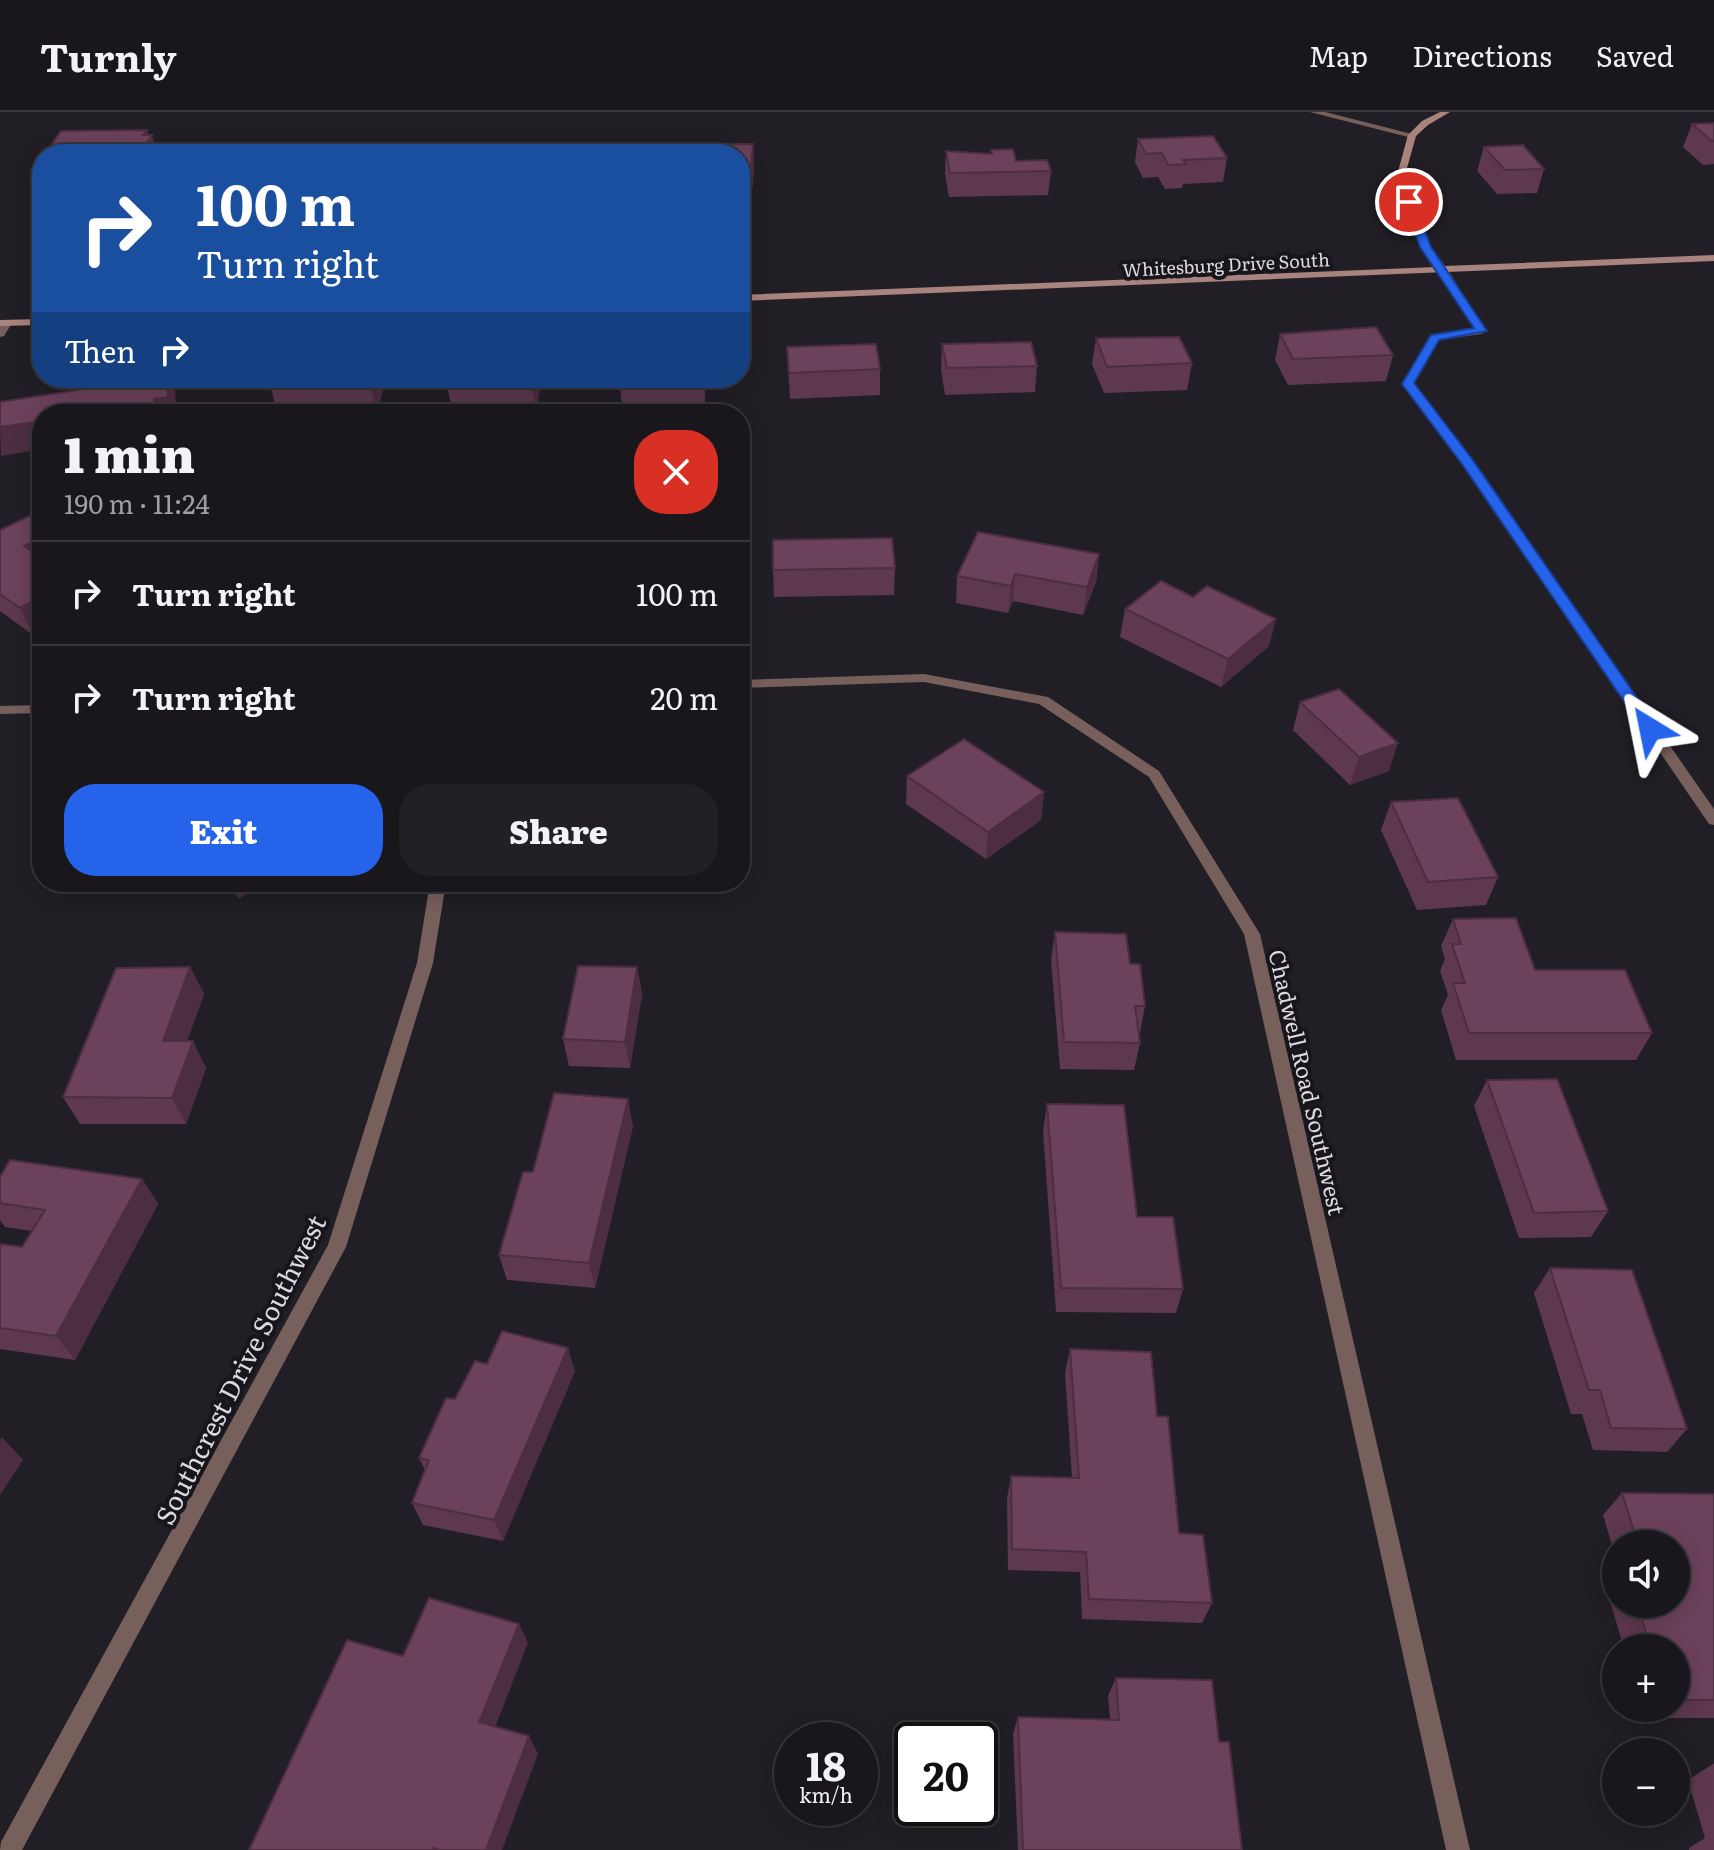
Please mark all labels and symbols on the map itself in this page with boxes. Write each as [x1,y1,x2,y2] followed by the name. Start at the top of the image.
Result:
[1375,168,1443,236] pin
[1122,245,1330,283] street label: Whitesburg Drive South
[1608,687,1692,771] position arrow
[1261,946,1355,1218] street label: Chadwell Road Southwest
[144,1207,334,1531] street label: Southcrest Drive Southwest
[894,1722,998,1826] speed limit sign: 20

